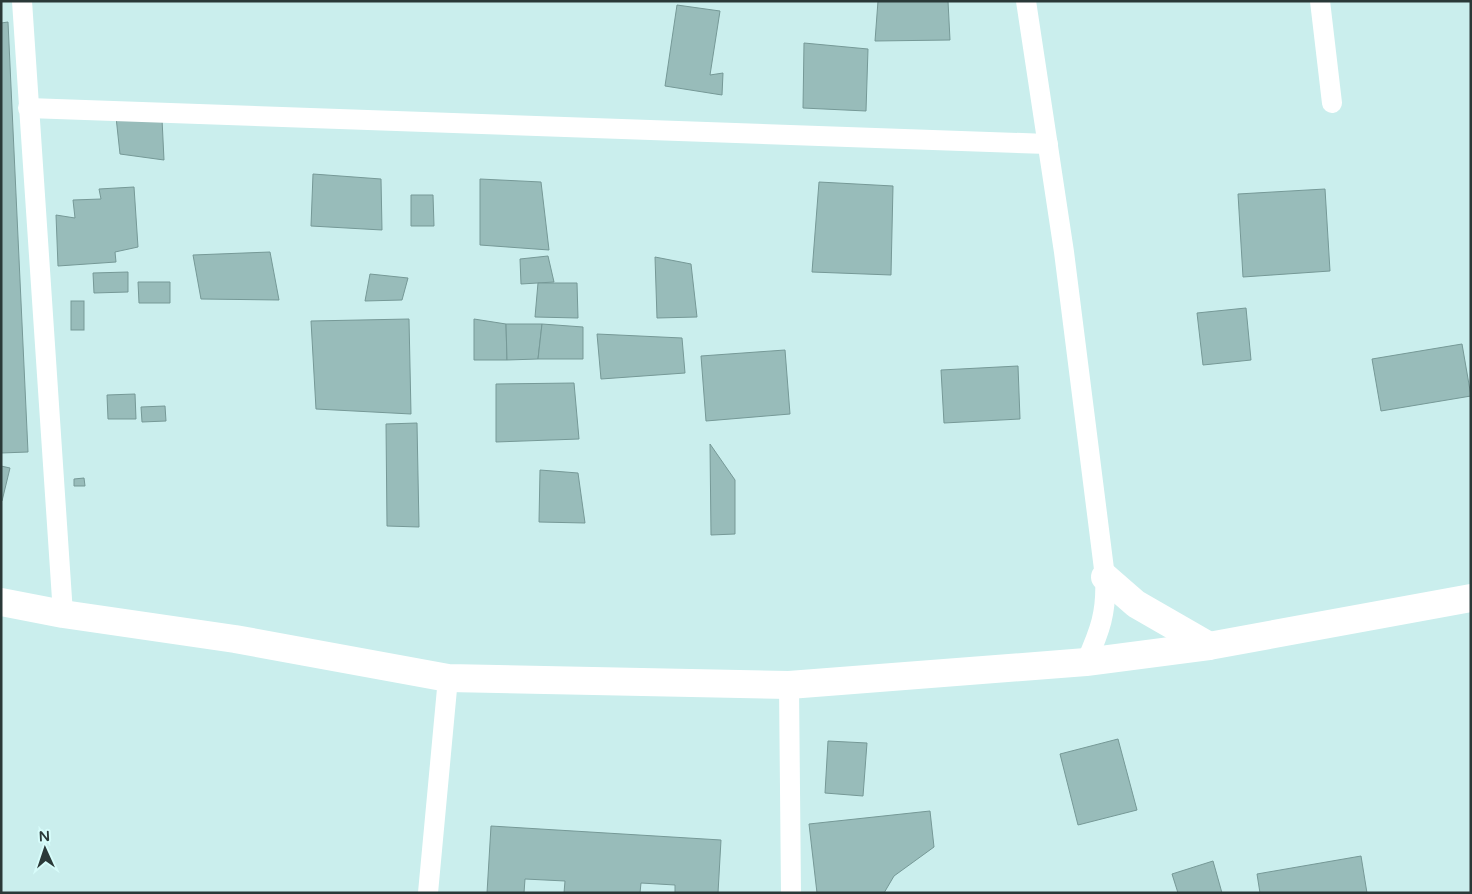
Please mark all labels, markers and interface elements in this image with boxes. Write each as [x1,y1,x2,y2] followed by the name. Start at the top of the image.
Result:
[20,824,70,874] north arrow
[38,828,50,845] text: N

